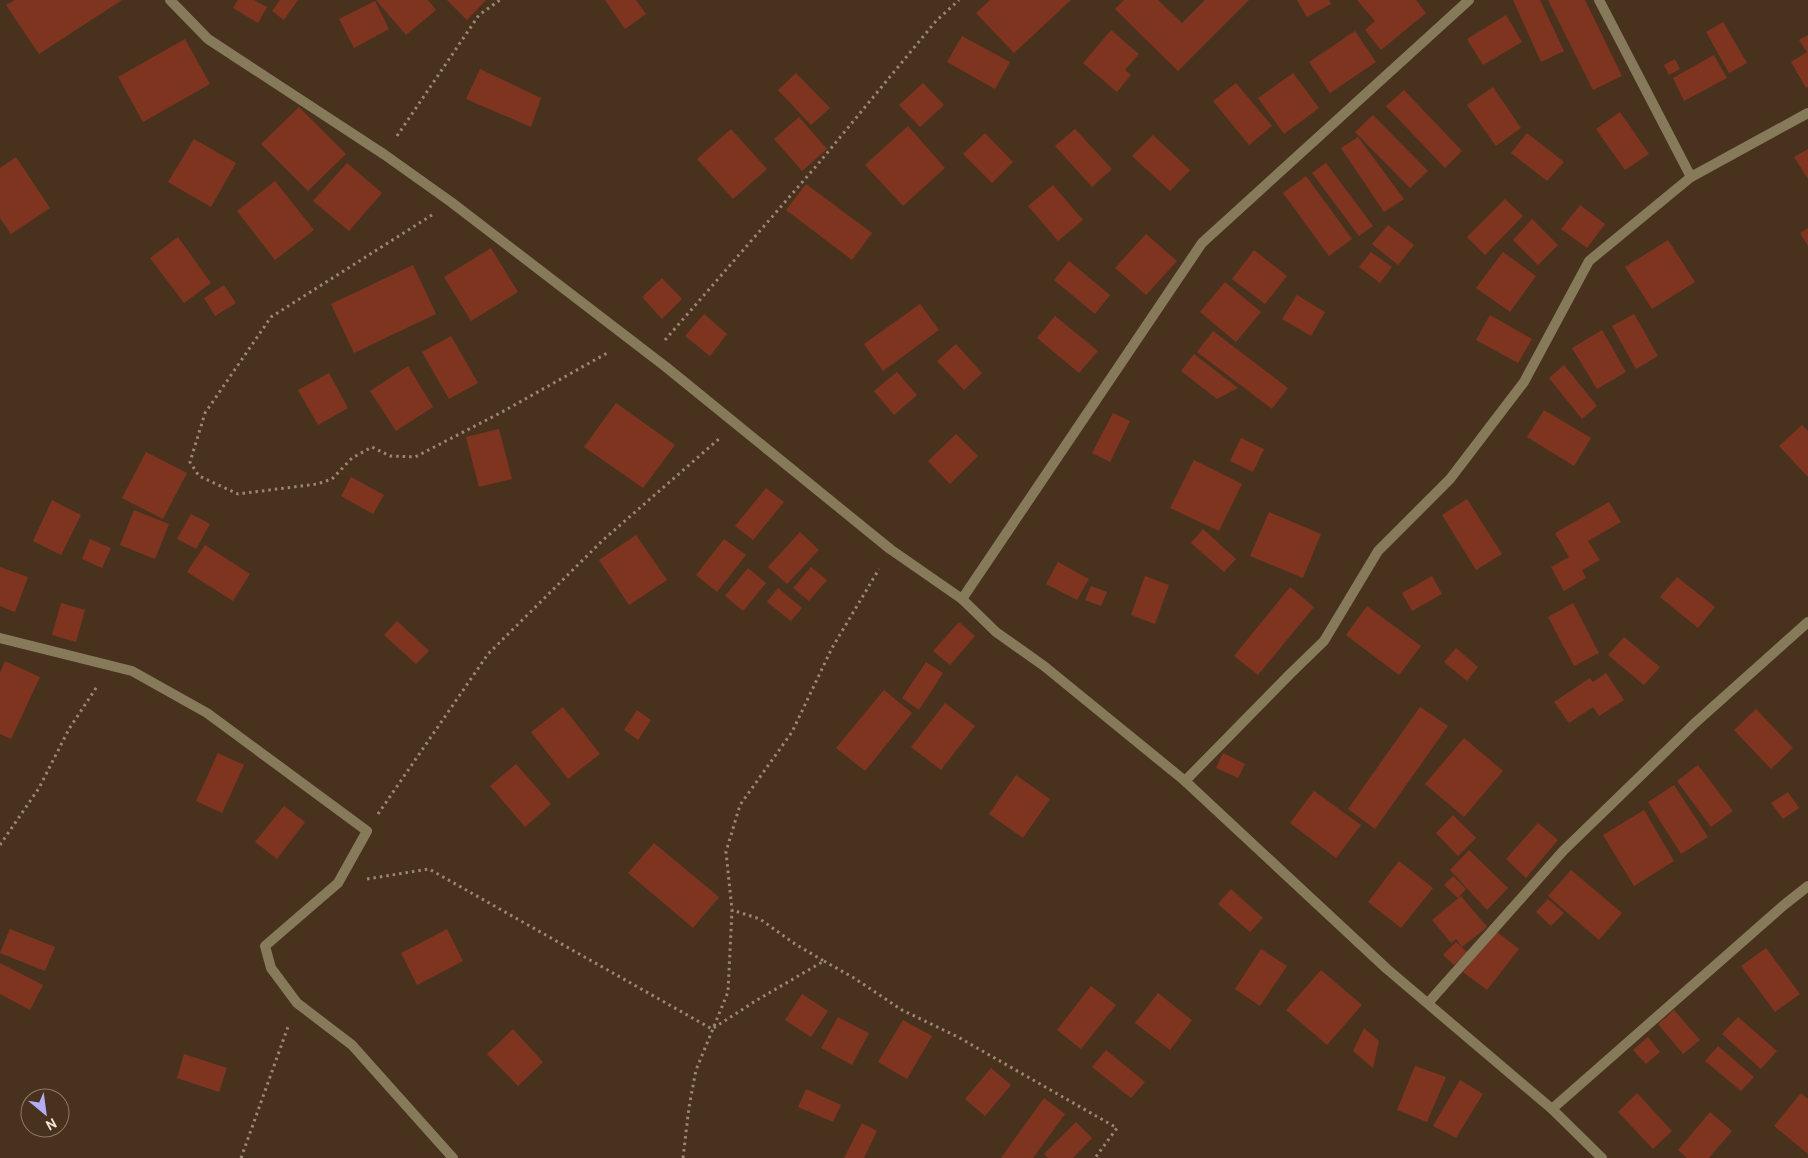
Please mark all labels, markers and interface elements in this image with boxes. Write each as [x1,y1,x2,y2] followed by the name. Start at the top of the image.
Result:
[20,1088,70,1138] north arrow
[42,1113,59,1133] text: N

